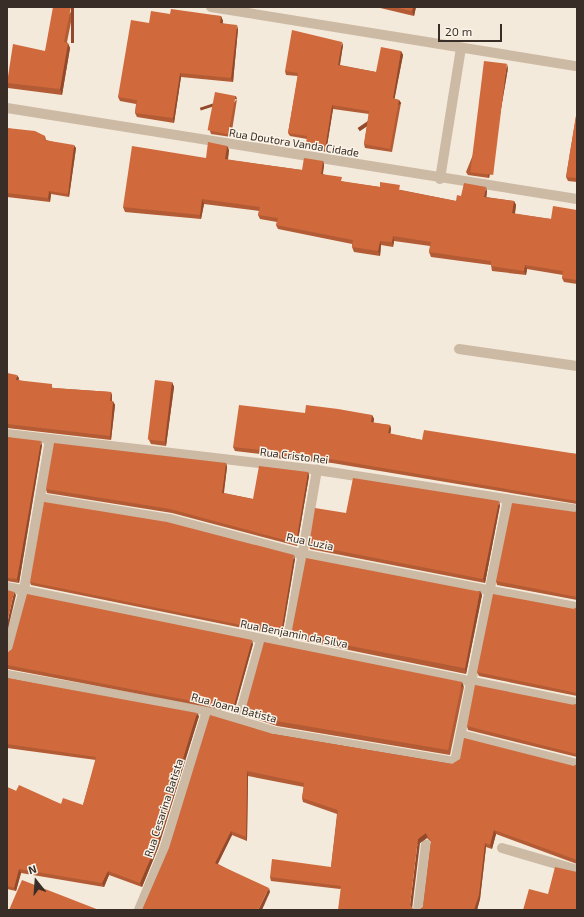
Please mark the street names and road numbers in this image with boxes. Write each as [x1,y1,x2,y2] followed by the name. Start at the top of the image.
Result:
[228,126,360,160] street label: Rua Doutora Vanda Cidade
[259,445,329,467] street label: Rua Cristo Rei
[285,531,335,553] street label: Rua Luzia
[239,617,349,651] street label: Rua Benjamin da Silva
[190,690,278,726] street label: Rua Joana Batista
[142,757,186,859] street label: Rua Cesarina Batista

